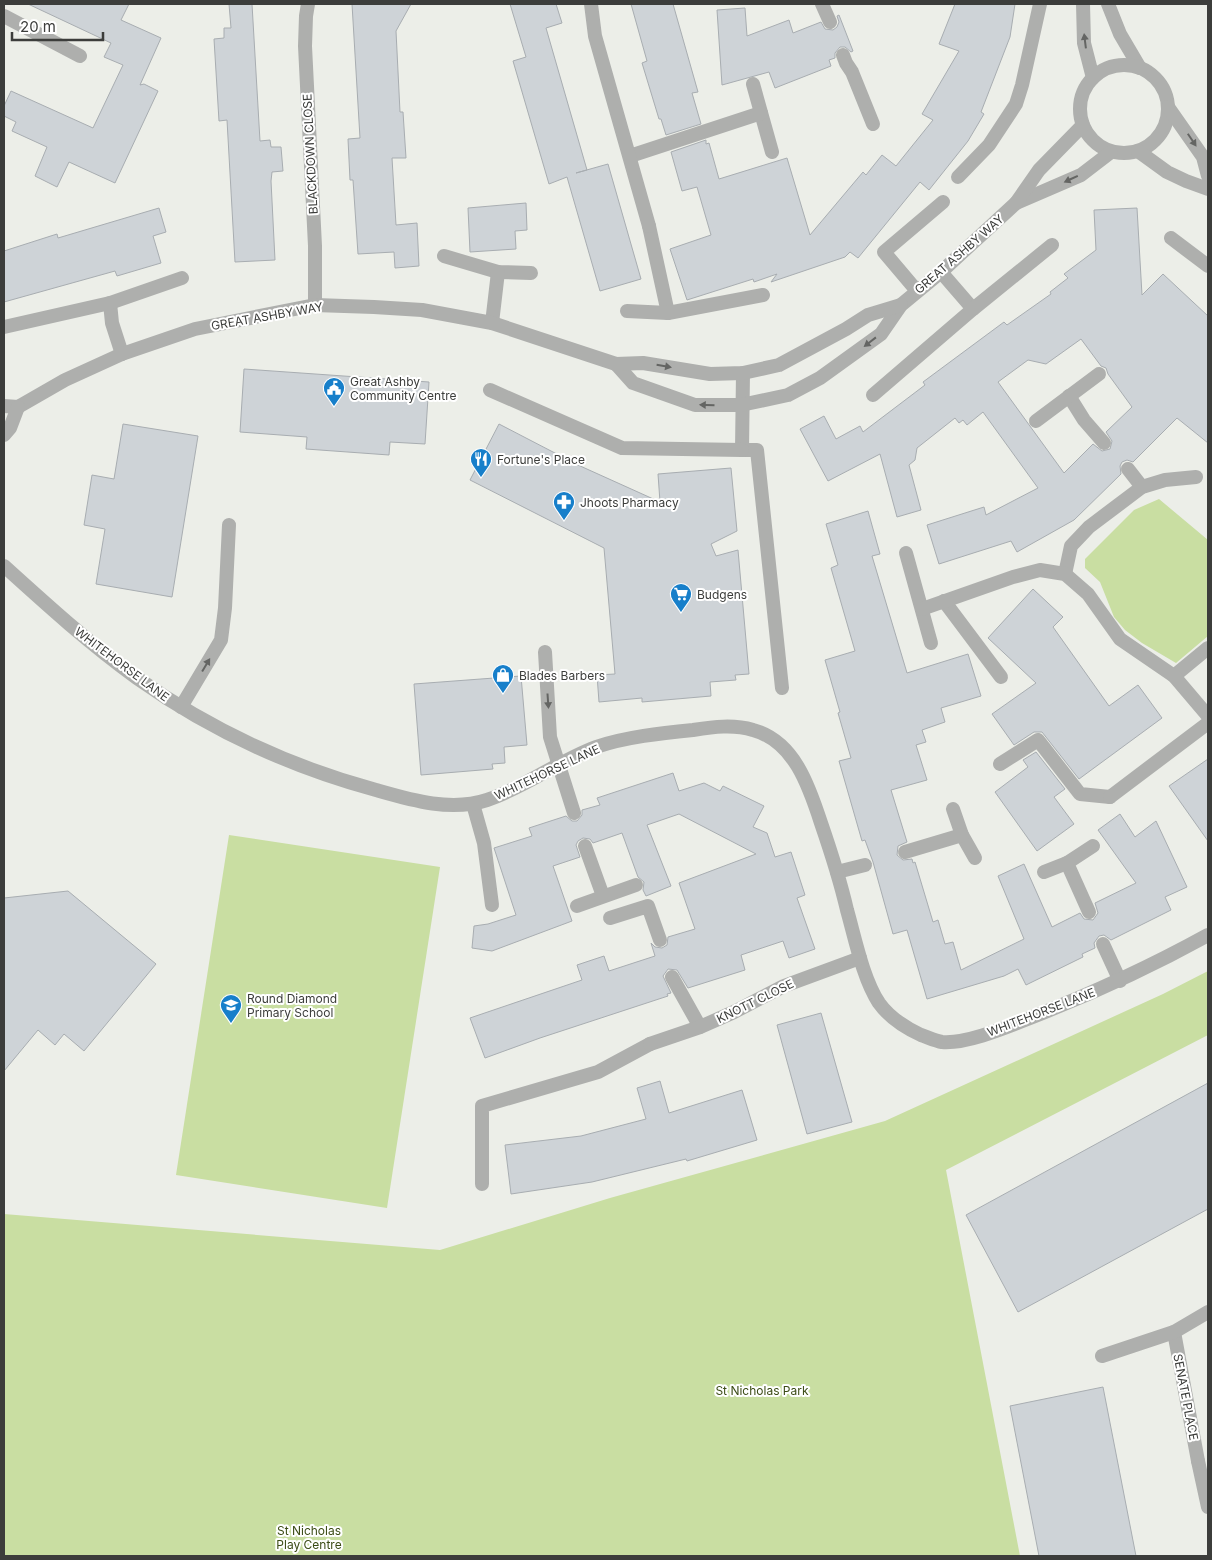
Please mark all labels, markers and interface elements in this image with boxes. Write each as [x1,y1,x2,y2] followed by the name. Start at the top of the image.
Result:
[12,10,104,42] scale bar
[20,17,56,36] text: 20 m
[1081,33,1089,49] one-way arrow
[299,93,321,215] street label: BLACKDOWN CLOSE
[1187,133,1197,146] one-way arrow
[1064,176,1078,184] one-way arrow
[911,211,1007,297] street label: GREAT ASHBY WAY
[210,299,324,333] street label: GREAT ASHBY WAY
[863,337,877,347] one-way arrow
[657,363,673,371] one-way arrow
[350,374,456,403] place label: Great Ashby Community Centre
[322,376,346,407] public building icon: Great Ashby Community Centre
[699,401,715,409] one-way arrow
[469,447,493,478] restaurant icon: Fortune's Place
[497,452,585,467] place label: Fortune's Place
[552,490,576,521] pharmacy icon: Jhoots Pharmacy
[580,495,679,510] place label: Jhoots Pharmacy
[669,582,693,613] supermarket icon: Budgens
[697,587,747,602] place label: Budgens
[72,624,172,704] street label: WHITEHORSE LANE
[201,658,210,671] one-way arrow
[491,663,515,694] shop icon: Blades Barbers
[519,668,605,683] place label: Blades Barbers
[545,693,553,709] one-way arrow
[492,741,602,803] street label: WHITEHORSE LANE
[714,976,796,1026] street label: KNOTT CLOSE
[985,985,1097,1039] street label: WHITEHORSE LANE
[247,991,337,1020] place label: Round Diamond Primary School
[219,993,243,1024] school or university icon: Round Diamond Primary School
[1170,1352,1202,1442] street label: SENATE PLACE
[715,1383,809,1398] park label: St Nicholas Park
[276,1523,342,1552] park label: St Nicholas Play Centre

